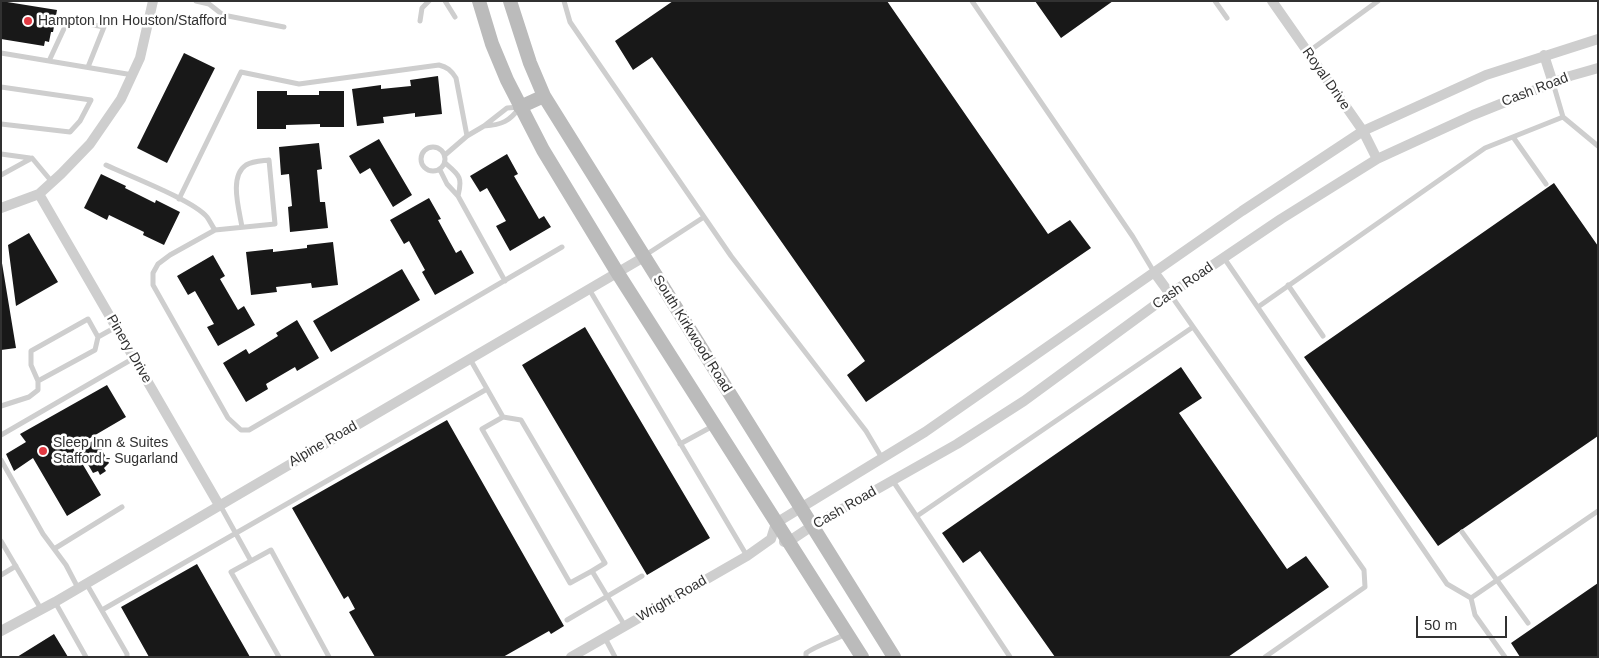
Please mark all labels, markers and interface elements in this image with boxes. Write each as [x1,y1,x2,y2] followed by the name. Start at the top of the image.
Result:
[38,13,227,29] place label: Hampton Inn Houston/Stafford
[22,15,34,27] marker: Hampton Inn Houston/Stafford
[1298,45,1354,113] street label: Royal Drive
[1499,70,1571,110] street label: Cash Road
[1149,259,1217,313] street label: Cash Road
[649,272,735,396] street label: South Kirkwood Road
[103,312,155,386] street label: Pinery Drive
[286,418,360,470] street label: Alpine Road
[53,435,178,468] place label: Sleep Inn & Suites Stafford - Sugarland
[37,445,49,457] marker: Sleep Inn & Suites Stafford - Sugarland
[810,483,880,533] street label: Cash Road
[634,572,710,626] street label: Wright Road
[1419,606,1510,638] scale bar
[1424,616,1457,633] text: 50 m

